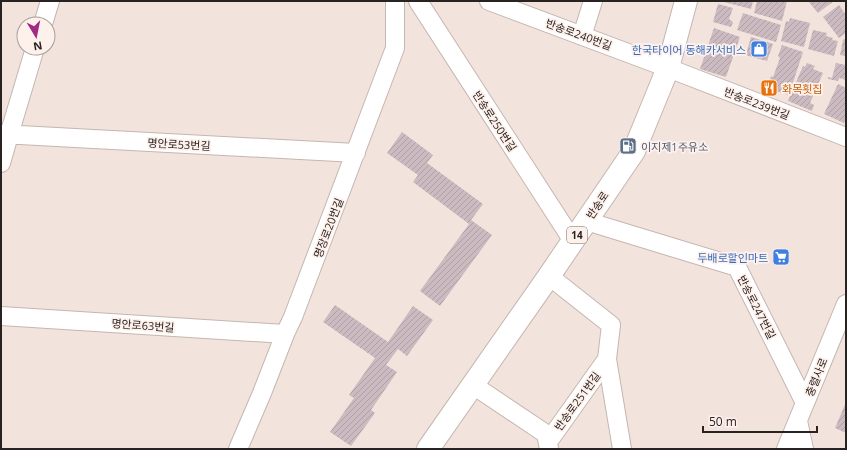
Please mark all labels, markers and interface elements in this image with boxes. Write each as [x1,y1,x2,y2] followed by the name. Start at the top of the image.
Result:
[544,15,614,53] street label: 반송로240번길
[16,16,56,56] north arrow
[32,38,44,55] text: N
[749,39,769,59] shop icon: 한국타이어 동해카서비스
[632,42,746,57] place label: 한국타이어 동해카서비스
[759,78,779,98] restaurant icon: 화목횟집
[782,81,822,96] place label: 화목횟집
[722,84,792,122] street label: 반송로239번길
[470,88,520,154] street label: 반송로250번길
[147,135,211,153] street label: 명안로53번길
[618,136,638,156] fuel station icon: 이지제1주유소
[641,139,708,154] place label: 이지제1주유소
[582,188,612,222] street label: 반송로
[310,196,346,260] street label: 명장로20번길
[567,227,587,243] road number: 14
[771,247,791,267] supermarket icon: 두배로할인마트
[697,250,768,265] place label: 두배로할인마트
[735,273,779,341] street label: 반송로247번길
[111,315,175,335] street label: 명안로63번길
[801,355,831,399] street label: 충렬사로
[551,368,603,434] street label: 반송로251번길
[703,408,817,434] scale bar
[709,413,737,430] text: 50 m

